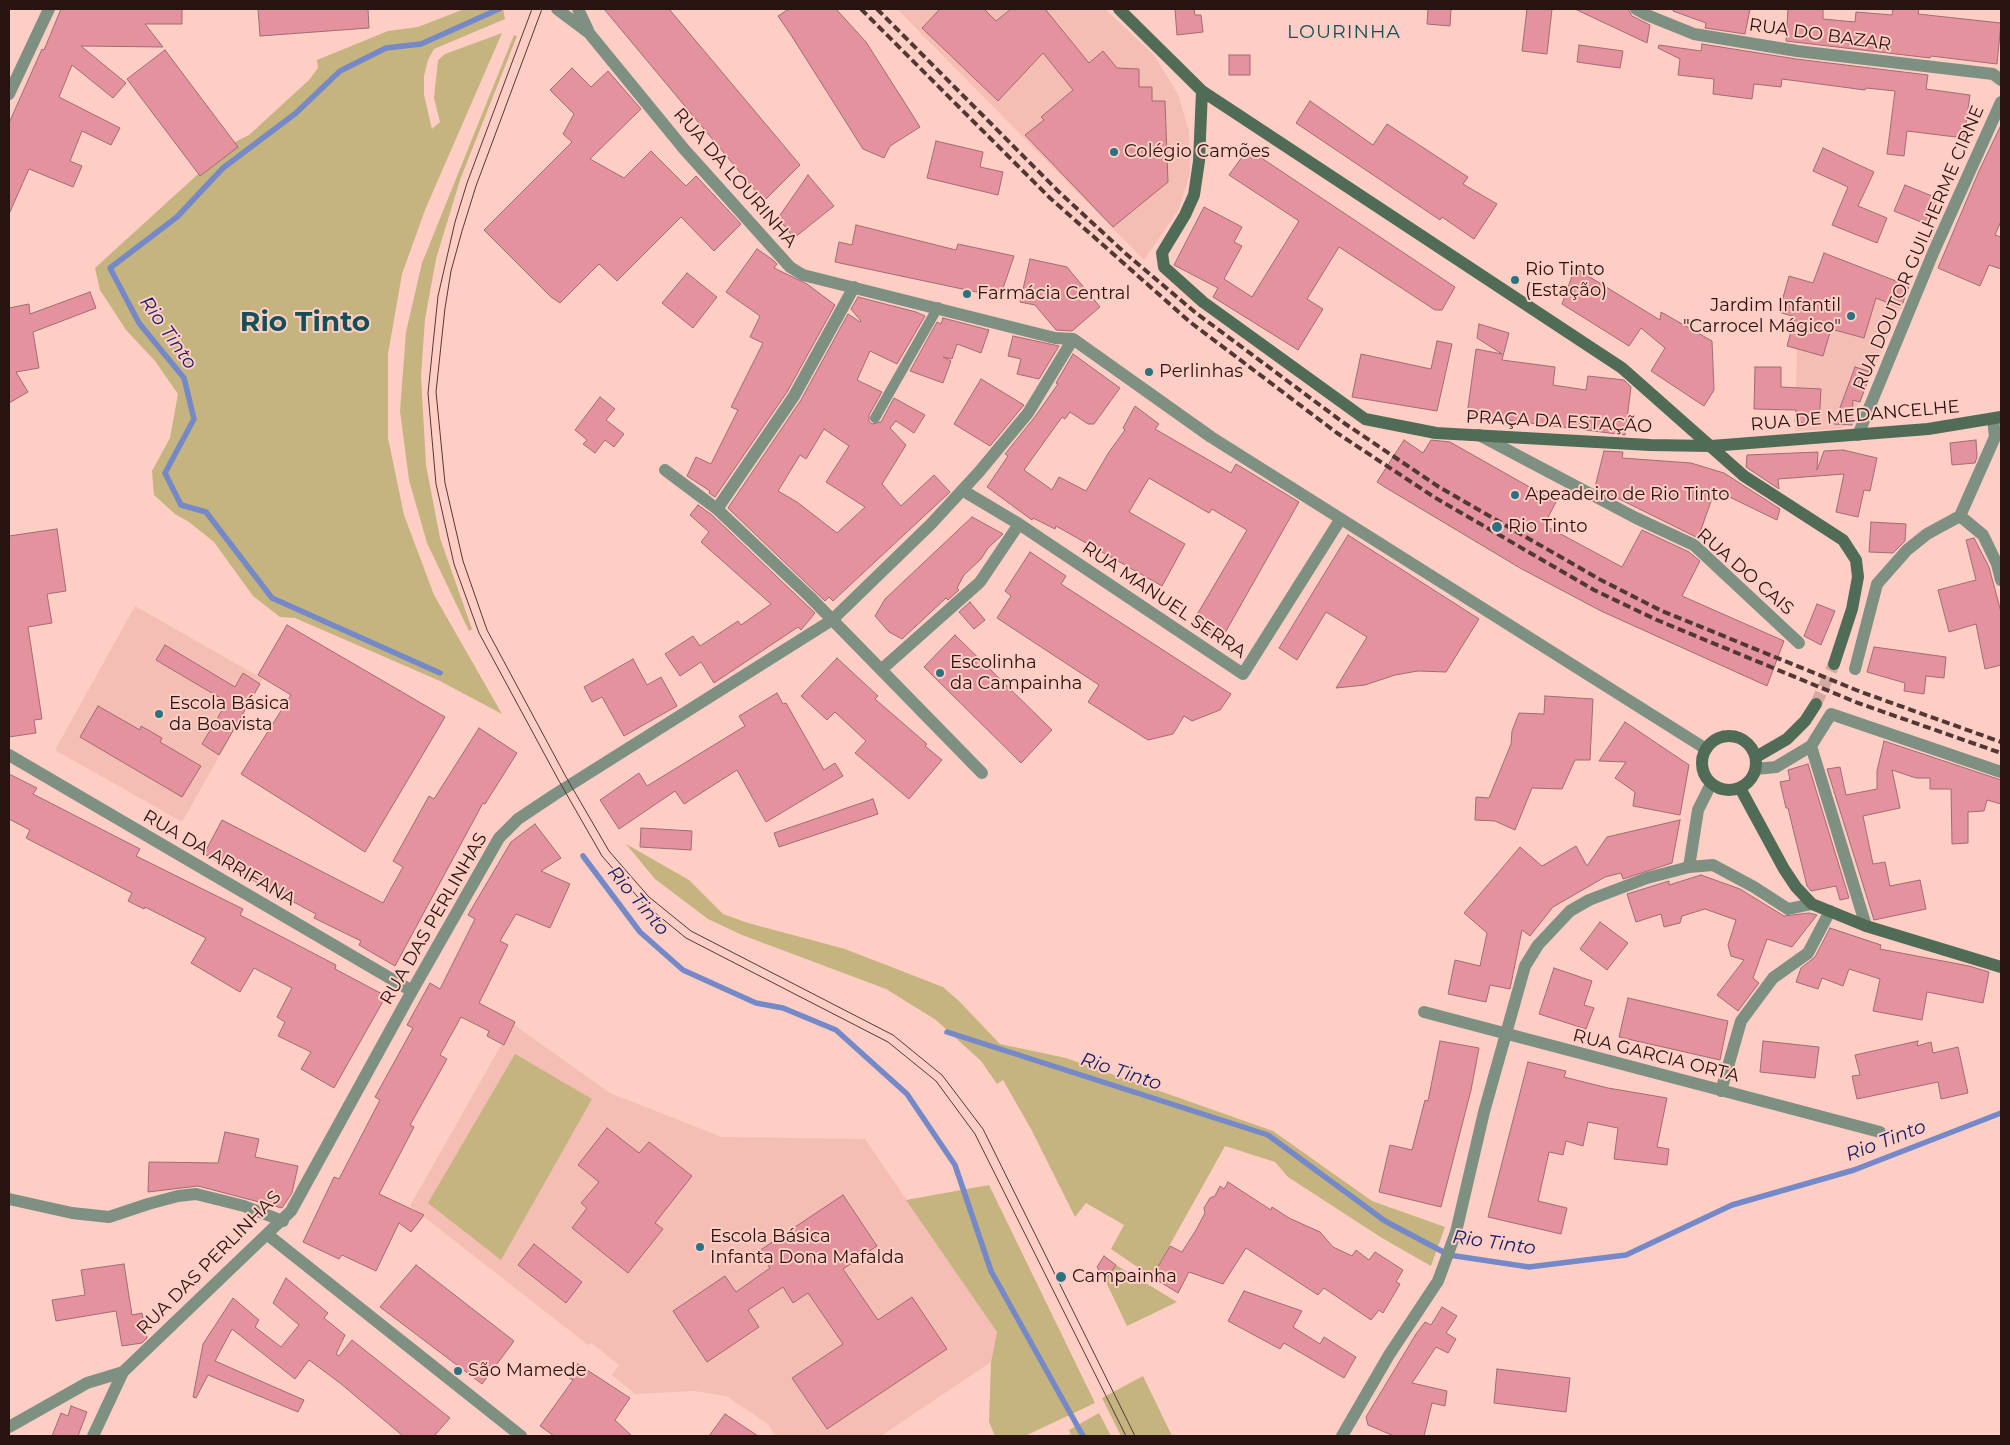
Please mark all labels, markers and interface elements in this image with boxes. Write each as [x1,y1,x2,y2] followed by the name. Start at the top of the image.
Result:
[1748,14,1892,56] street label: RUA DO BAZAR
[1286,21,1402,43] district label: LOURINHA
[1849,102,1989,394] street label: RUA DOUTOR GUILHERME CIRNE
[669,104,801,252] street label: RUA DA LOURINHA
[1124,141,1270,163] place label: Colégio Camões
[1108,146,1120,158] marker: Colégio Camões
[1525,259,1607,302] place label: Rio Tinto (Estação)
[1509,274,1521,286] marker: Rio Tinto (Estação)
[977,283,1130,305] place label: Farmácia Central
[961,288,973,300] marker: Farmácia Central
[135,292,201,374] water label: Rio Tinto
[1683,295,1841,338] place label: Jardim Infantil "Carrocel Mágico"
[240,306,370,340] district label: Rio Tinto
[1845,310,1857,322] marker: Jardim Infantil "Carrocel Mágico"
[1159,361,1243,383] place label: Perlinhas
[1143,366,1155,378] marker: Perlinhas
[1750,396,1960,436] street label: RUA DE MEDANCELHE
[1465,406,1653,438] street label: PRAÇA DA ESTAÇÃO
[1525,484,1729,506] place label: Apeadeiro de Rio Tinto
[1509,489,1521,501] marker: Apeadeiro de Rio Tinto
[1508,516,1587,538] place label: Rio Tinto
[1490,520,1504,534] marker: Rio Tinto
[1692,524,1798,620] street label: RUA DO CAIS
[1078,537,1250,663] street label: RUA MANUEL SERRA
[950,652,1082,694] place label: Escolinha da Campainha
[934,667,946,679] marker: Escolinha da Campainha
[169,693,290,736] place label: Escola Básica da Boavista
[153,708,165,720] marker: Escola Básica da Boavista
[139,806,299,910] street label: RUA DA ARRIFANA
[376,829,492,1009] street label: RUA DAS PERLINHAS
[602,862,674,940] water label: Rio Tinto
[1571,1025,1741,1087] street label: RUA GARCIA ORTA
[1078,1048,1164,1096] water label: Rio Tinto
[1843,1115,1929,1167] water label: Rio Tinto
[132,1186,286,1340] street label: RUA DAS PERLINHAS
[710,1226,904,1268] place label: Escola Básica Infanta Dona Mafalda
[1451,1226,1537,1260] water label: Rio Tinto
[694,1241,706,1253] marker: Escola Básica Infanta Dona Mafalda
[1072,1266,1177,1288] place label: Campainha
[1054,1270,1068,1284] marker: Campainha
[468,1360,587,1382] place label: São Mamede
[452,1365,464,1377] marker: São Mamede

